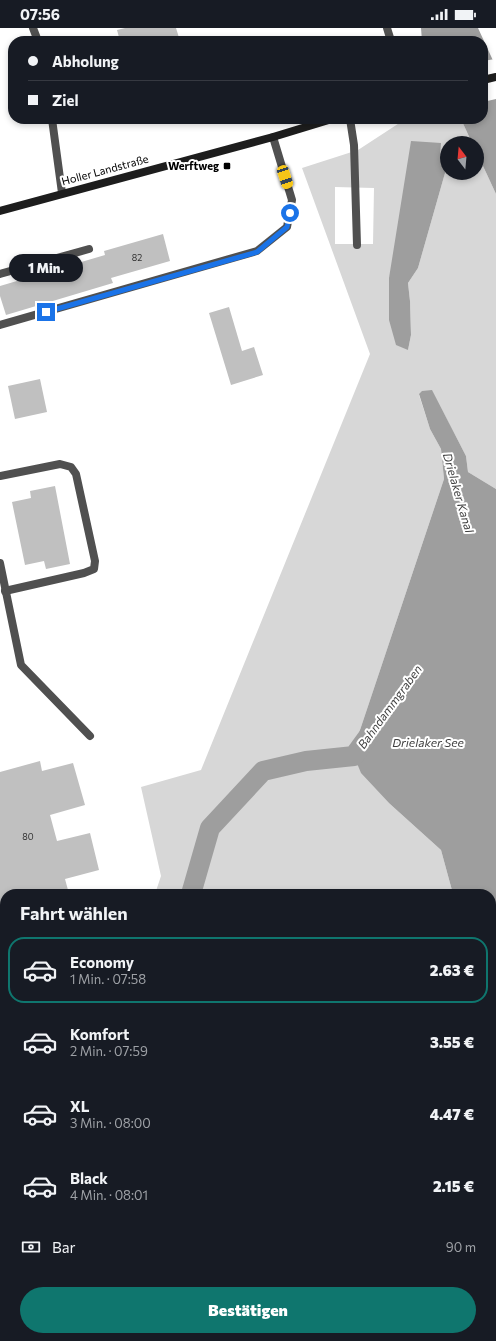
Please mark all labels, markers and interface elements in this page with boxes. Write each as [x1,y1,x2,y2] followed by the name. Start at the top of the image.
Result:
[20,5,60,23] text: 07:56
[52,52,119,70] text: Abholung
[52,91,78,109] text: Ziel
[440,136,484,180] north arrow
[440,136,484,180] map controls
[60,152,150,187] street label: Holler Landstraße
[168,159,219,172] place label: Werftweg
[222,161,232,171] marker: Werftweg
[276,164,294,190] car
[281,204,299,222] route start
[132,252,142,263] house number: 82
[9,254,83,282] callout: 1 Min.
[28,260,64,276] text: 1 Min.
[37,303,55,321] route end
[441,451,477,535] water label: Drielaker Kanal
[354,662,424,751] water label: Bahndammgraben
[392,735,465,749] water label: Drielaker See
[22,831,34,842] house number: 80
[20,902,128,924] text: Fahrt wählen
[22,952,58,988] icon: car
[70,953,134,971] text: Economy
[430,961,474,979] text: 2.63 €
[70,971,146,987] text: 1 Min. · 07:58
[22,1024,58,1060] icon: car
[70,1025,129,1043] text: Komfort
[430,1033,474,1051] text: 3.55 €
[70,1043,148,1059] text: 2 Min. · 07:59
[22,1096,58,1132] icon: car
[70,1097,89,1115] text: XL
[430,1105,474,1123] text: 4.47 €
[70,1115,151,1131] text: 3 Min. · 08:00
[22,1168,58,1204] icon: car
[70,1169,108,1187] text: Black
[433,1177,474,1195] text: 2.15 €
[70,1187,148,1203] text: 4 Min. · 08:01
[20,1236,42,1258] icon: cash
[52,1238,76,1256] text: Bar
[446,1239,476,1255] text: 90 m
[20,1287,476,1333] button: Bestätigen

